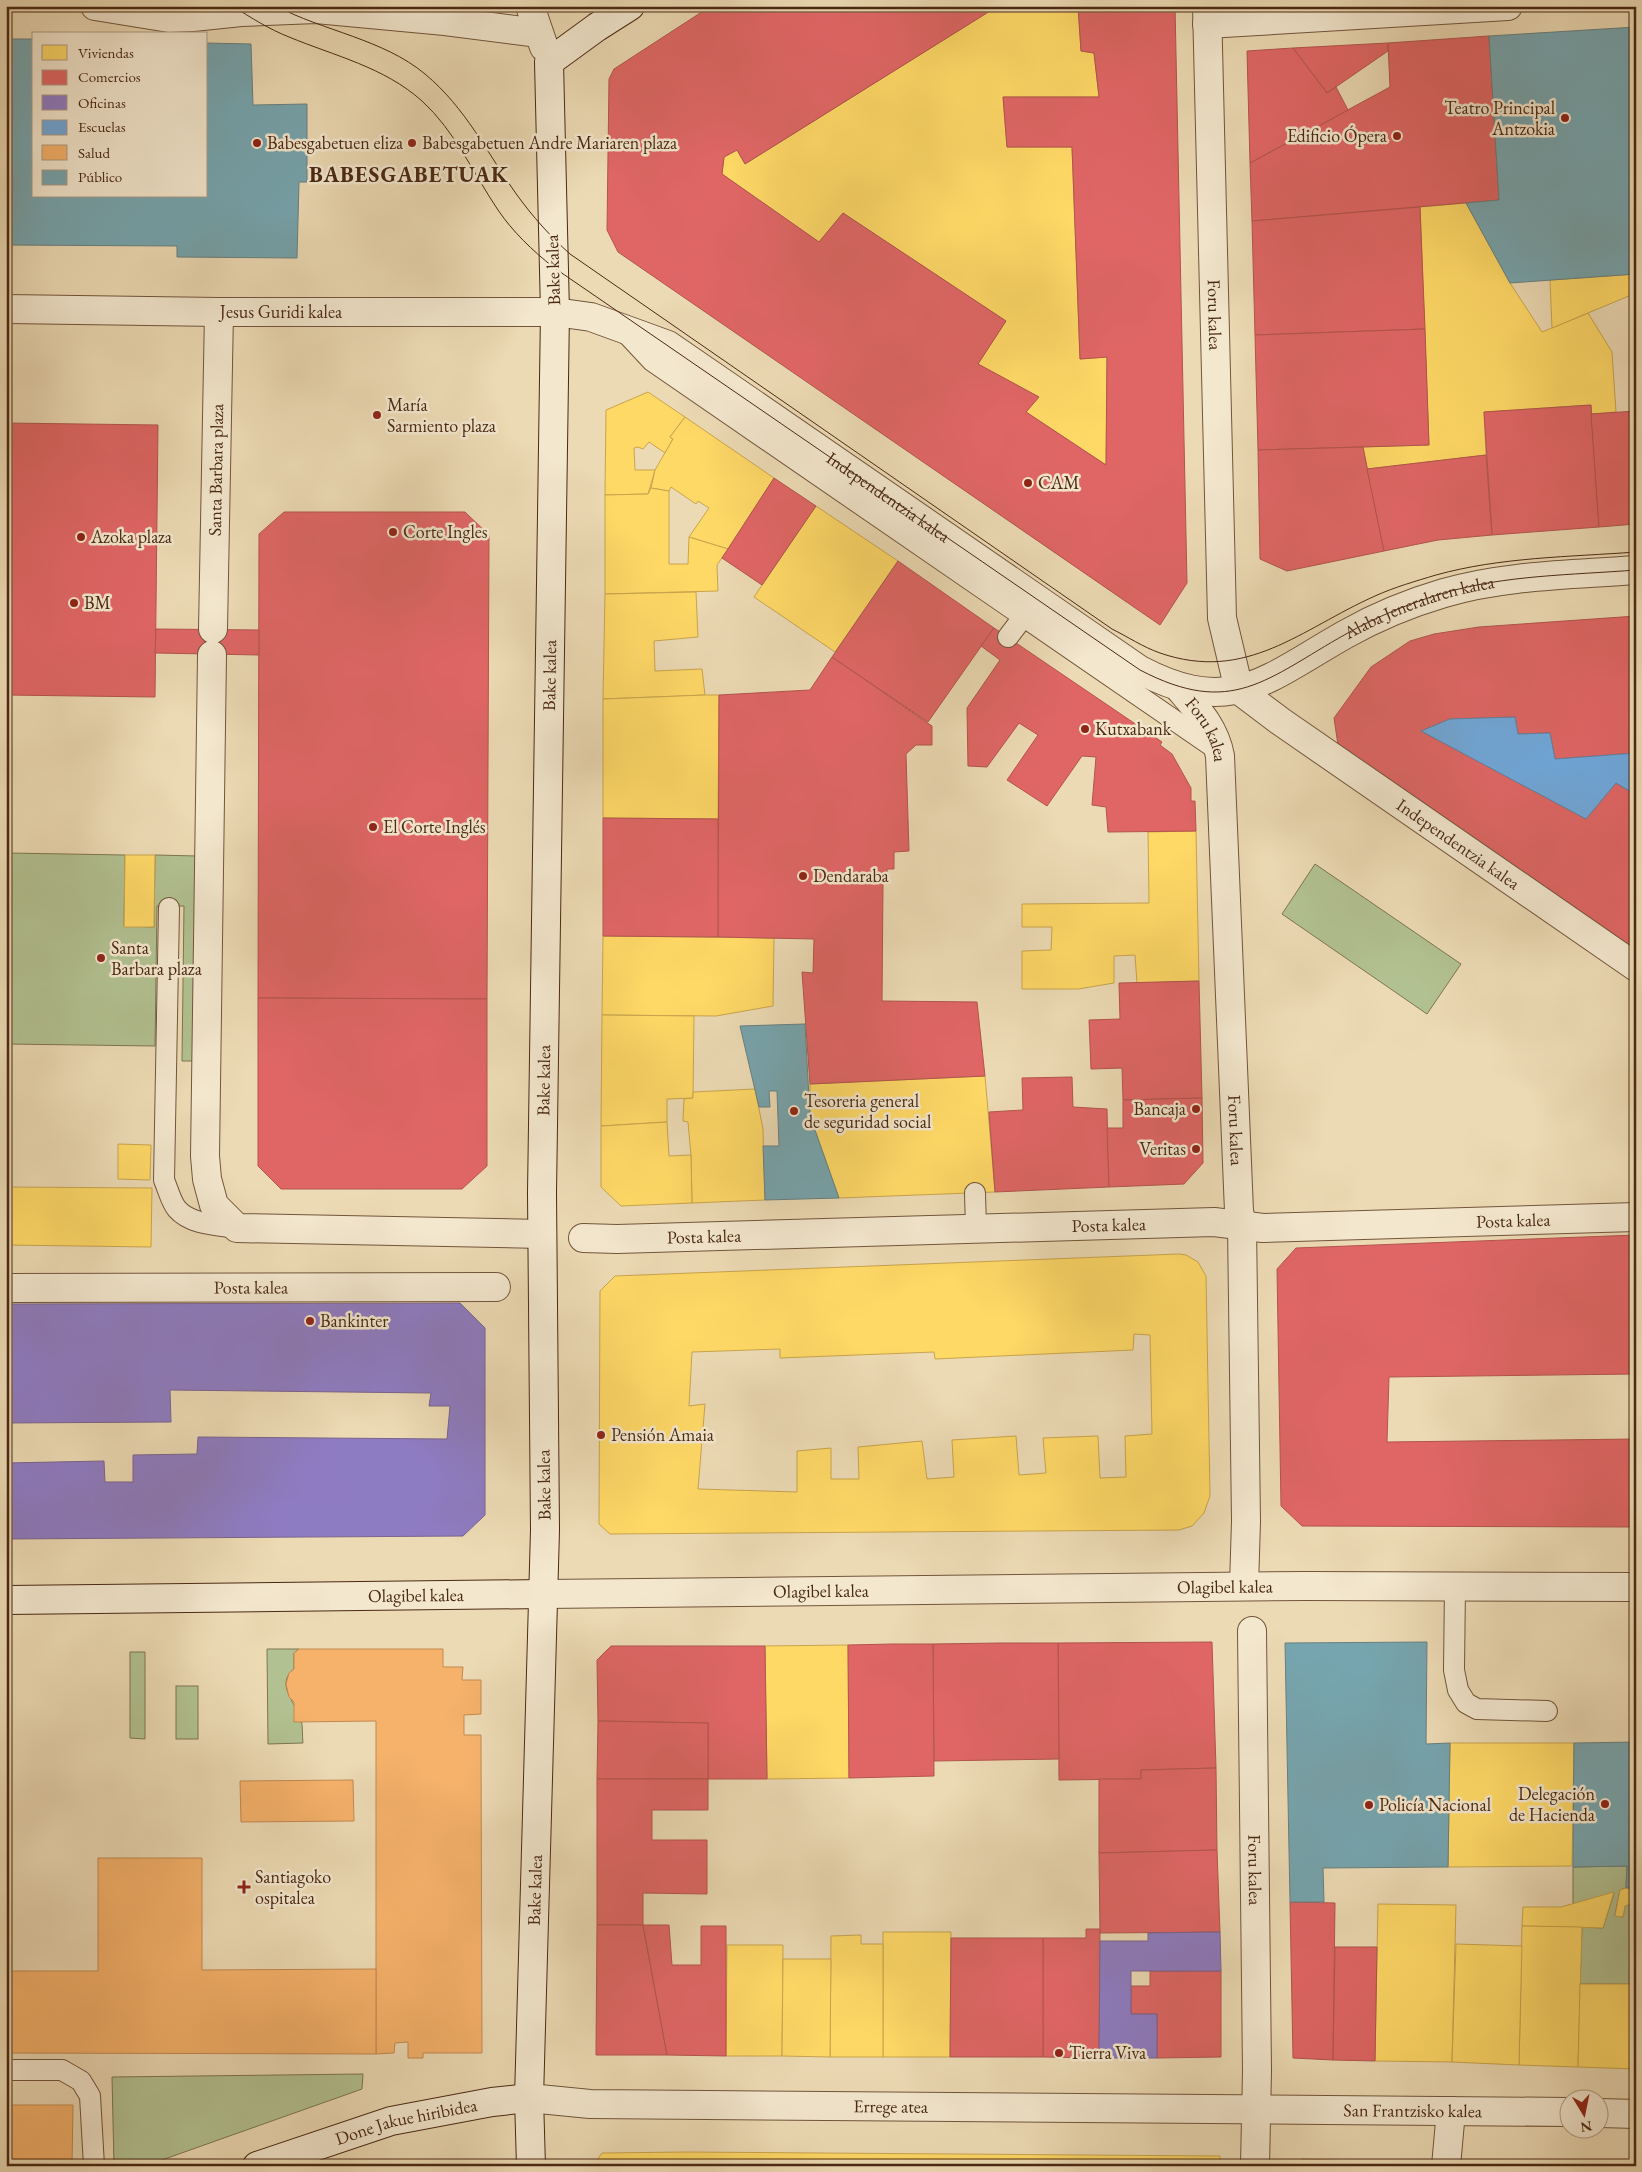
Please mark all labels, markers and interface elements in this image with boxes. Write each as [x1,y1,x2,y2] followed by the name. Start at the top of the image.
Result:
[32,32,208,198] legend
[78,43,134,62] text: Viviendas
[78,67,141,86] text: Comercios
[78,93,126,112] text: Oficinas
[1444,96,1556,140] place label: Teatro Principal Antzokia
[1559,112,1571,124] marker: Teatro Principal Antzokia
[78,117,126,136] text: Escuelas
[1287,124,1388,147] place label: Edificio Ópera
[1391,130,1403,142] marker: Edificio Ópera
[267,131,404,154] place label: Babesgabetuen eliza
[422,131,678,154] place label: Babesgabetuen Andre Mariaren plaza
[251,137,263,149] marker: Babesgabetuen eliza
[406,137,418,149] marker: Babesgabetuen Andre Mariaren plaza
[78,143,110,162] text: Salud
[309,160,509,189] district label: BABESGABETUAK
[78,167,122,186] text: Público
[540,233,565,306] street label: Bake kalea
[1203,279,1227,351] street label: Foru kalea
[218,300,343,323] street label: Jesus Guridi kalea
[387,393,497,437] place label: María Sarmiento plaza
[203,403,228,536] street label: Santa Barbara plaza
[371,409,383,421] marker: María Sarmiento plaza
[822,446,956,548] street label: Independentzia kalea
[1038,471,1079,494] place label: CAM
[1022,477,1034,489] marker: CAM
[403,520,488,543] place label: Corte Ingles
[90,525,173,548] place label: Azoka plaza
[387,526,399,538] marker: Corte Ingles
[75,531,87,543] marker: Azoka plaza
[1339,570,1497,644] street label: Alaba Jeneralaren kalea
[84,591,111,614] place label: BM
[68,597,80,609] marker: BM
[537,639,561,711] street label: Bake kalea
[1181,692,1232,763] street label: Foru kalea
[1095,717,1172,740] place label: Kutxabank
[1079,723,1091,735] marker: Kutxabank
[1392,793,1525,895] street label: Independentzia kalea
[383,815,486,838] place label: El Corte Inglés
[367,821,379,833] marker: El Corte Inglés
[813,864,889,887] place label: Dendaraba
[797,870,809,882] marker: Dendaraba
[111,936,203,980] place label: Santa Barbara plaza
[95,952,107,964] marker: Santa Barbara plaza
[531,1044,555,1116] street label: Bake kalea
[804,1089,931,1133] place label: Tesoreria general de seguridad social
[1223,1094,1249,1167] street label: Foru kalea
[1133,1097,1187,1120] place label: Bancaja
[1190,1103,1202,1115] marker: Bancaja
[788,1105,800,1117] marker: Tesoreria general de seguridad social
[1140,1137,1186,1160] place label: Veritas
[1190,1143,1202,1155] marker: Veritas
[1476,1208,1552,1233] street label: Posta kalea
[1071,1212,1147,1237] street label: Posta kalea
[666,1223,742,1249] street label: Posta kalea
[214,1275,289,1299] street label: Posta kalea
[320,1309,388,1332] place label: Bankinter
[304,1315,316,1327] marker: Bankinter
[611,1423,715,1446] place label: Pensión Amaia
[595,1429,607,1441] marker: Pensión Amaia
[531,1449,556,1521] street label: Bake kalea
[1177,1574,1274,1598] street label: Olagibel kalea
[773,1579,870,1603] street label: Olagibel kalea
[368,1583,465,1607] street label: Olagibel kalea
[1509,1782,1596,1826] place label: Delegación de Hacienda
[1379,1793,1491,1816] place label: Policía Nacional
[1599,1798,1611,1810] marker: Delegación de Hacienda
[1363,1799,1375,1811] marker: Policía Nacional
[1243,1834,1267,1906] street label: Foru kalea
[522,1853,547,1926] street label: Bake kalea
[255,1865,331,1909] place label: Santiagoko ospitalea
[237,1880,251,1894] marker: Santiagoko ospitalea
[1069,2041,1147,2064] place label: Tierra Viva
[1053,2047,1065,2059] marker: Tierra Viva
[1560,2090,1610,2140] north arrow
[332,2093,480,2150] street label: Done Jakue hiribidea
[853,2094,929,2118] street label: Errege atea
[1343,2098,1483,2122] street label: San Frantzisko kalea
[1578,2117,1593,2137] text: N

